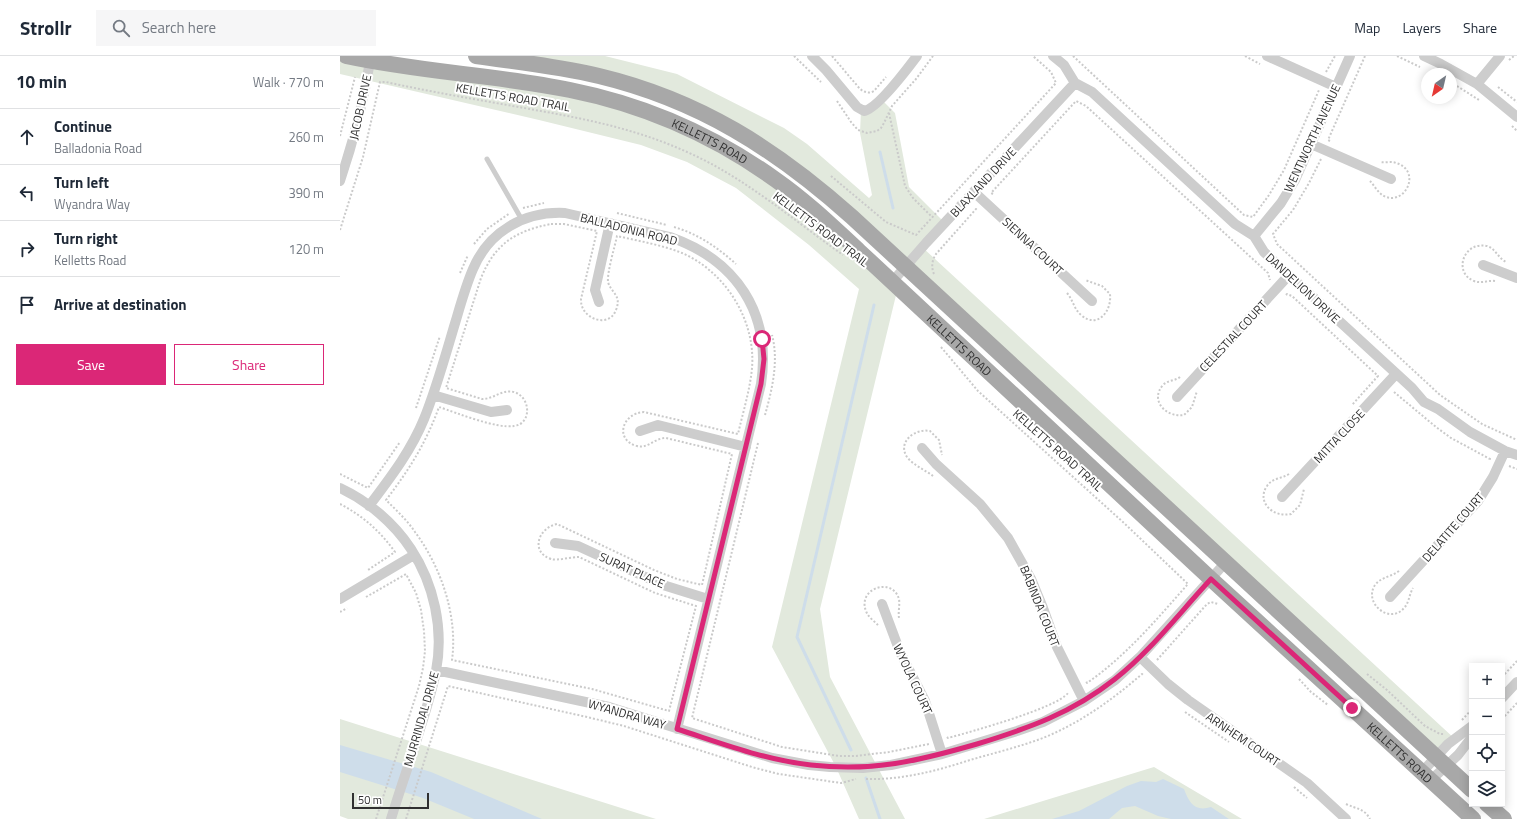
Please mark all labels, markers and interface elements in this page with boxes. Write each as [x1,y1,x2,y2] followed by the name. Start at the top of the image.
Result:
[96,10,376,46] search box
[20,13,72,42] text: Strollr
[142,16,216,39] text: Search here
[110,17,132,39] icon: search
[1354,17,1380,38] text: Map
[1402,17,1441,38] text: Layers
[1463,17,1497,38] text: Share
[1421,68,1457,104] north arrow
[16,69,67,95] text: 10 min
[253,72,324,92] text: Walk · 770 m
[344,72,376,142] street label: JACOB DRIVE
[454,78,572,116] street label: KELLETTS ROAD TRAIL
[1279,80,1346,195] street label: WENTWORTH AVENUE
[669,113,752,168] street label: KELLETTS ROAD
[54,115,112,138] text: Continue
[16,126,38,148] icon: ahead
[288,127,324,147] text: 260 m
[54,138,142,158] text: Balladonia Road
[945,142,1021,221] street label: BLAXLAND DRIVE
[54,171,109,194] text: Turn left
[16,182,38,204] icon: left
[288,183,324,203] text: 390 m
[769,187,873,272] street label: KELLETTS ROAD TRAIL
[54,194,130,214] text: Wyandra Way
[578,208,680,250] street label: BALLADONIA ROAD
[998,213,1068,280] street label: SIENNA COURT
[54,227,118,250] text: Turn right
[16,238,38,260] icon: right
[288,239,324,259] text: 120 m
[1261,248,1345,328] street label: DANDELION DRIVE
[54,250,126,270] text: Kelletts Road
[54,293,187,316] text: Arrive at destination
[16,294,38,316] icon: arrive
[1195,295,1272,376] street label: CELESTIAL COURT
[923,309,997,380] street label: KELLETTS ROAD
[753,330,771,348] route start
[16,344,166,385] button: Save
[174,344,324,385] button: Share
[1009,404,1107,496] street label: KELLETTS ROAD TRAIL
[1309,404,1369,467] street label: MITTA CLOSE
[1417,487,1489,566] street label: DELATITE COURT
[596,547,668,593] street label: SURAT PLACE
[1015,563,1065,650] street label: BABINDA COURT
[888,641,938,718] street label: WYOLA COURT
[1469,663,1505,807] map controls
[1469,663,1505,699] button: +
[398,669,444,769] street label: MURRINDAL DRIVE
[586,694,669,734] street label: WYANDRA WAY
[1343,699,1361,717] route end
[1469,699,1505,735] button: −
[1202,707,1284,771] street label: ARNHEM COURT
[1363,717,1437,788] street label: KELLETTS ROAD
[1469,735,1505,771] button: locate
[1469,771,1505,807] button: layers
[352,791,429,810] scale bar
[358,792,382,808] text: 50 m

